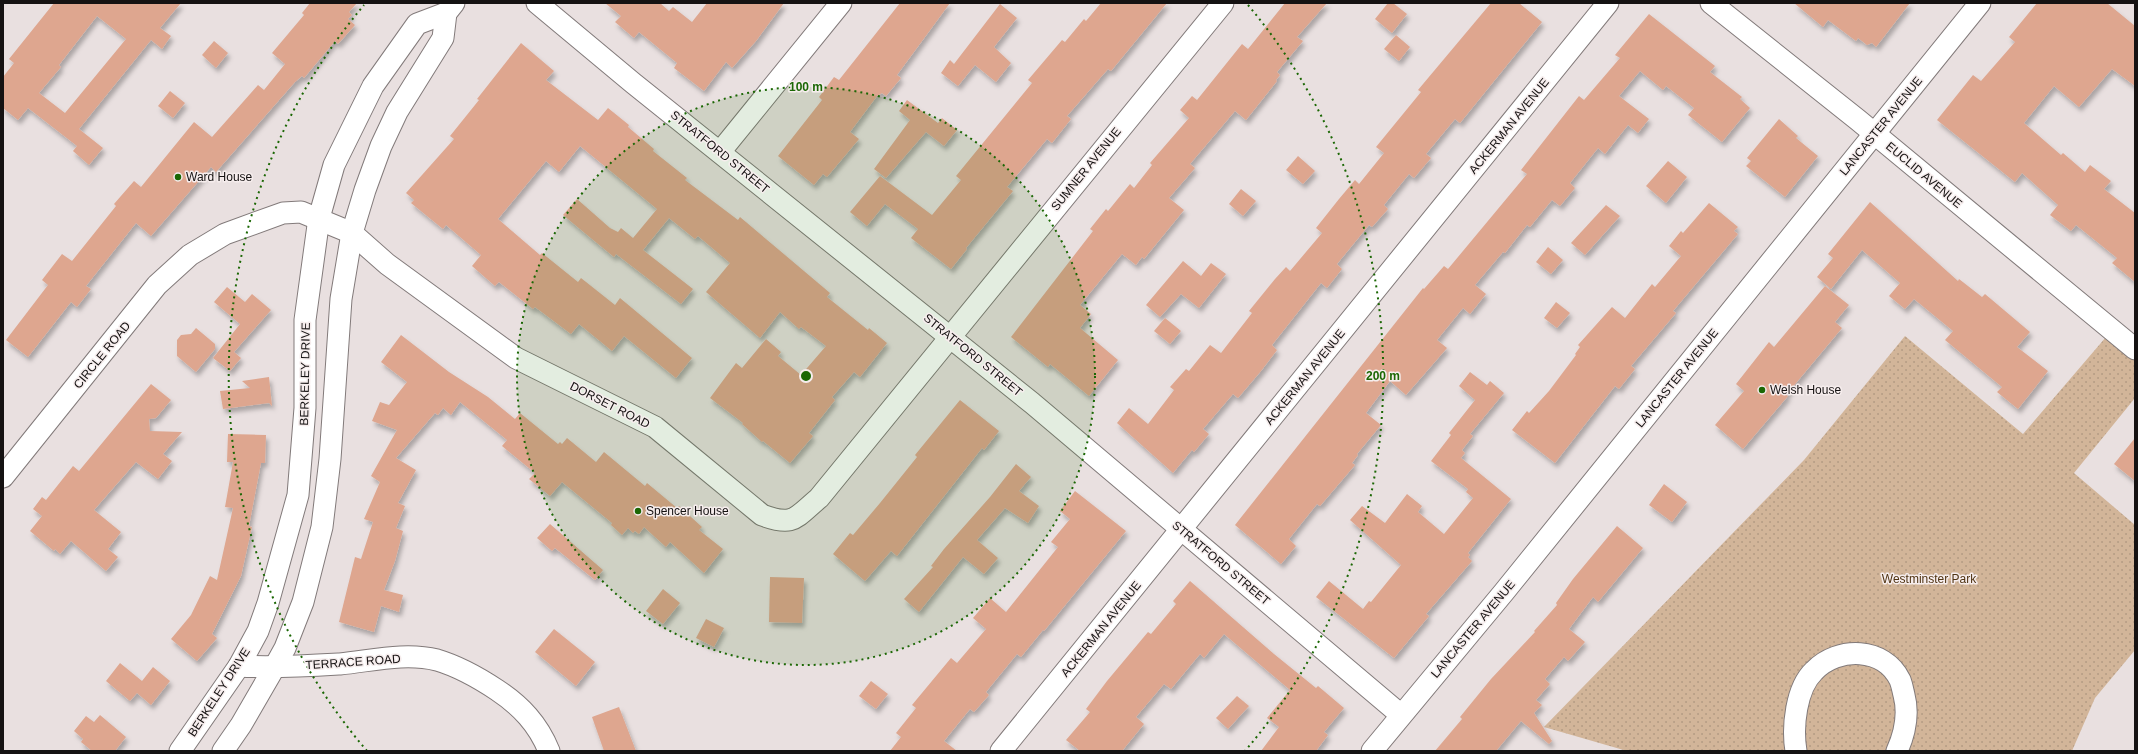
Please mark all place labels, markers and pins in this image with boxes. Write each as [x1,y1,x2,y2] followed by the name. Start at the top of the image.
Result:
[186,170,253,184] place label: Ward House
[173,172,183,182] marker: Ward House
[799,369,813,383] centre of rings
[1770,383,1841,397] place label: Welsh House
[1757,385,1767,395] marker: Welsh House
[646,504,729,518] place label: Spencer House
[633,506,643,516] marker: Spencer House

